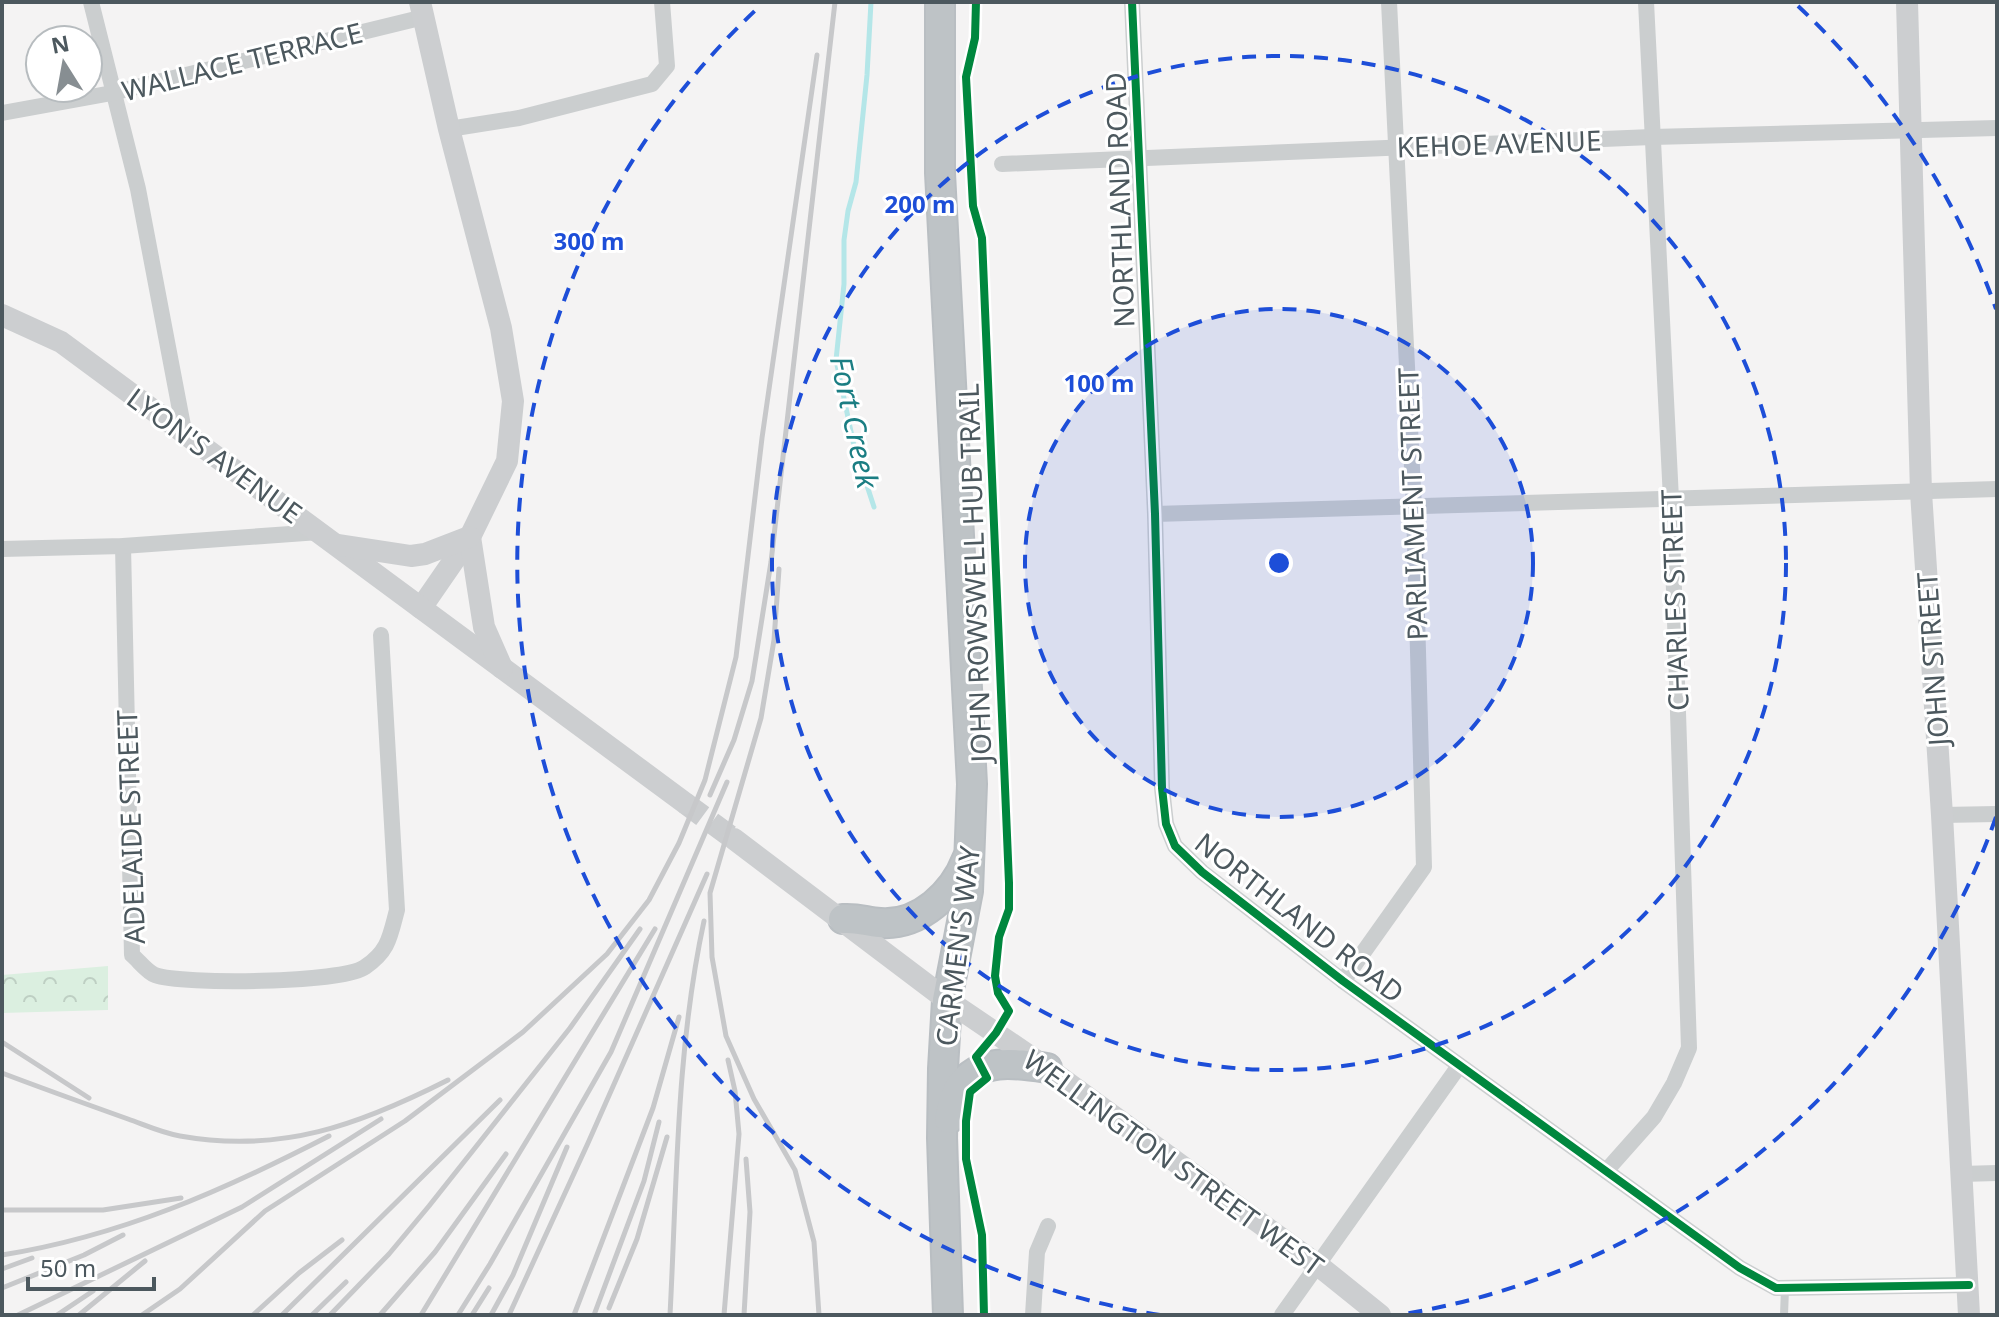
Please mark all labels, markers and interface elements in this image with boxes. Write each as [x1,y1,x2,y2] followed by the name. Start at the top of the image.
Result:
[118,13,366,109] street label: WALLACE TERRACE
[24,24,104,104] north arrow
[48,27,72,60] text: N
[1096,72,1142,328] street label: NORTHLAND ROAD
[1396,120,1602,166] street label: KEHOE AVENUE
[885,187,955,220] text: 200 m
[554,224,624,257] text: 300 m
[821,352,889,493] water label: Fort Creek
[1064,366,1134,399] text: 100 m
[1388,366,1436,641] street label: PARLIAMENT STREET
[120,379,310,531] street label: LYON'S AVENUE
[948,383,1000,766] street label: JOHN ROWSWELL HUB TRAIL
[1651,488,1697,711] street label: CHARLES STREET
[1265,549,1293,577] centre of rings
[1907,571,1957,750] street label: JOHN STREET
[107,709,153,945] street label: ADELAIDE STREET
[1188,823,1412,1011] street label: NORTHLAND ROAD
[926,844,988,1048] street label: CARMEN'S WAY
[1016,1040,1332,1284] street label: WELLINGTON STREET WEST
[28,1241,154,1291] scale bar
[40,1251,96,1284] text: 50 m

